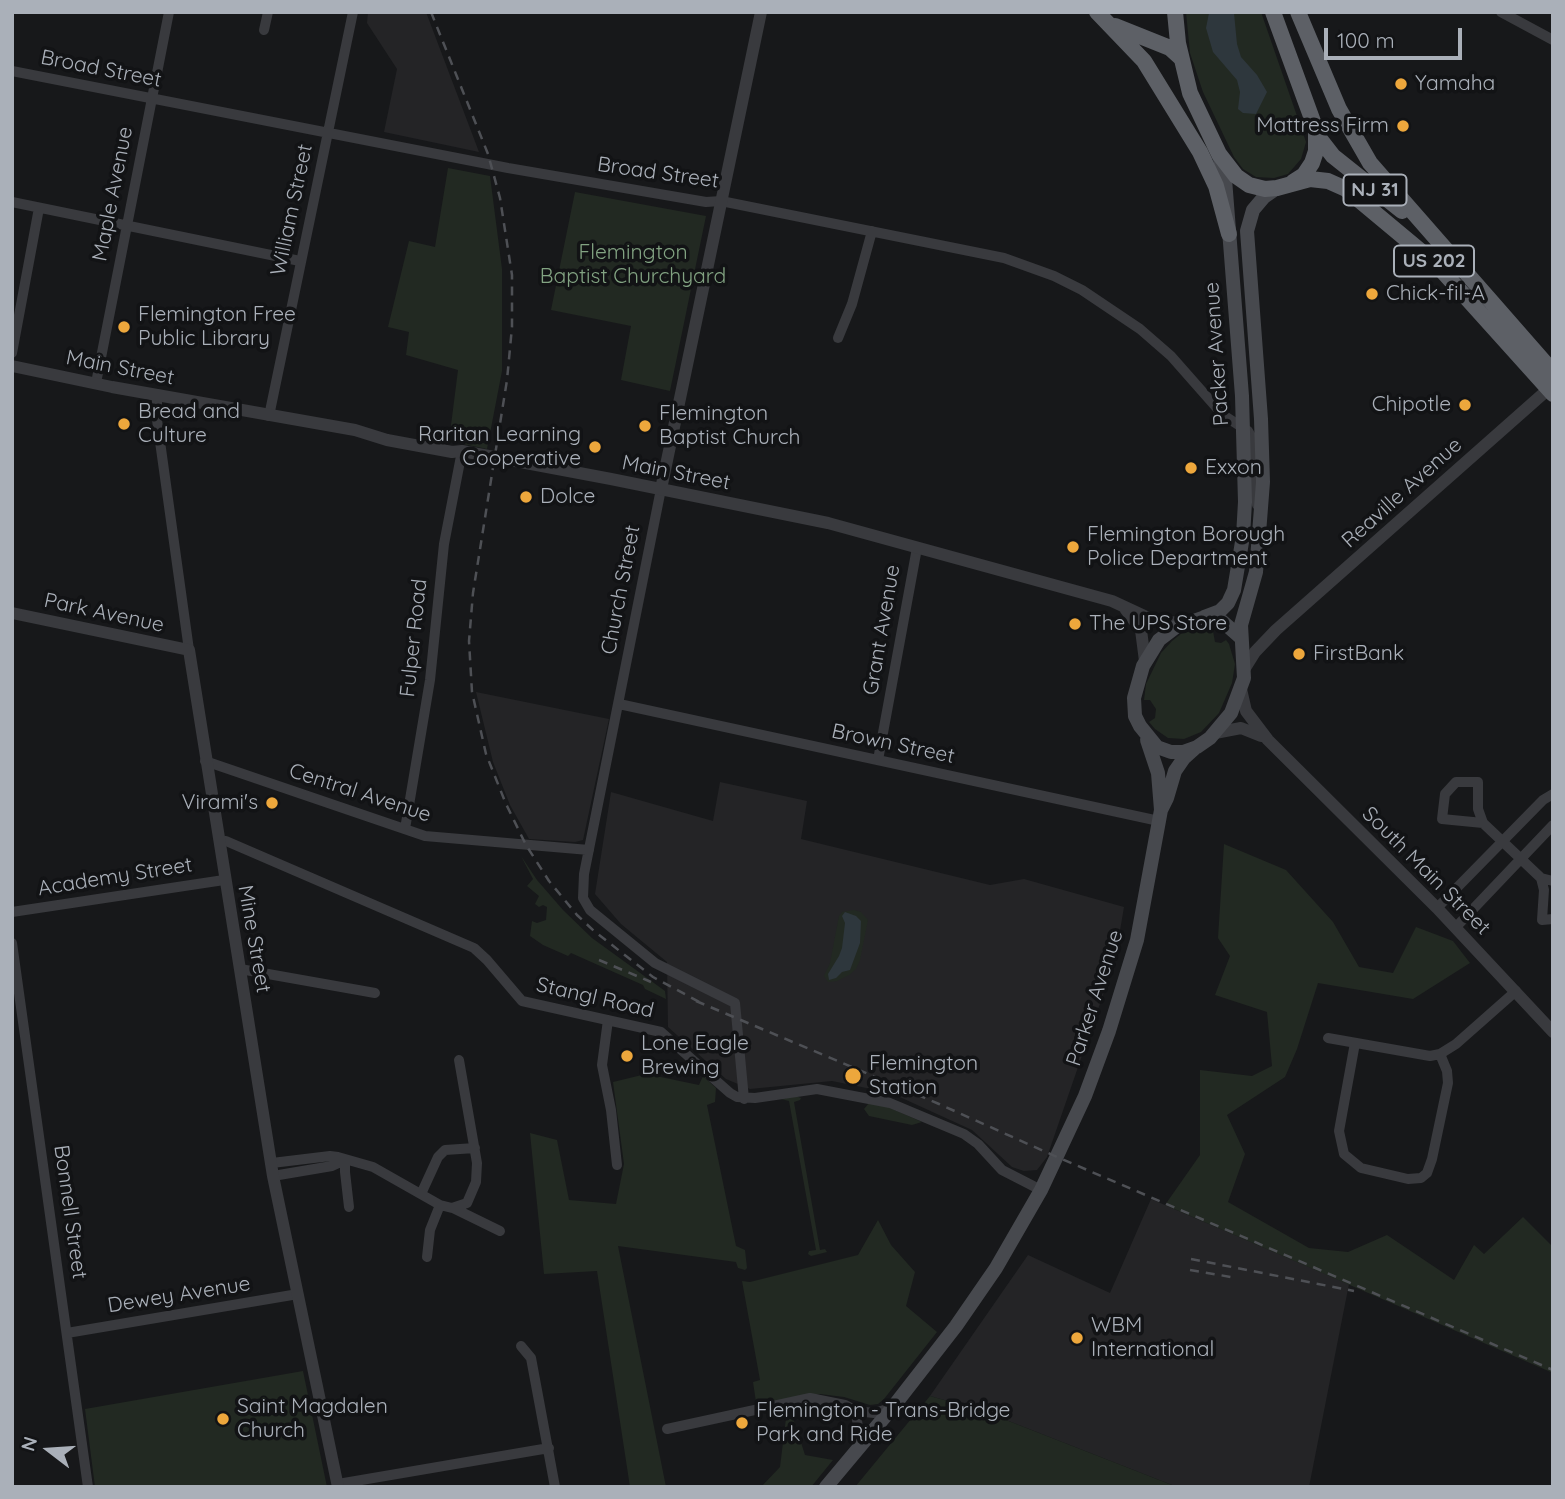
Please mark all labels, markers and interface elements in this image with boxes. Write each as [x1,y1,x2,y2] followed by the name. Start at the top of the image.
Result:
[1327,14,1465,58] scale bar
[1337,27,1395,53] text: 100 m
[38,45,164,93] street label: Broad Street
[1415,71,1495,97] place label: Yamaha
[1393,76,1409,92] marker: Yamaha
[1256,113,1389,139] place label: Mattress Firm
[1395,118,1411,134] marker: Mattress Firm
[88,124,138,264] street label: Maple Avenue
[266,142,318,278] street label: William Street
[596,152,720,194] street label: Broad Street
[1344,174,1406,206] road number: NJ 31
[540,240,726,290] park label: Flemington Baptist Churchyard
[1394,246,1474,276] road number: US 202
[1199,281,1235,427] street label: Packer Avenue
[1386,281,1485,307] place label: Chick-fil-A
[1364,286,1380,302] marker: Chick-fil-A
[138,302,296,352] place label: Flemington Free Public Library
[116,319,132,335] marker: Flemington Free Public Library
[64,345,176,391] street label: Main Street
[1372,392,1451,418] place label: Chipotle
[1457,397,1473,413] marker: Chipotle
[138,399,240,449] place label: Bread and Culture
[659,401,800,451] place label: Flemington Baptist Church
[116,416,132,432] marker: Bread and Culture
[637,418,653,434] marker: Flemington Baptist Church
[418,422,581,472] place label: Raritan Learning Cooperative
[1337,432,1467,554] street label: Reaville Avenue
[587,439,603,455] marker: Raritan Learning Cooperative
[620,450,732,496] street label: Main Street
[1205,455,1262,481] place label: Exxon
[1183,460,1199,476] marker: Exxon
[540,484,595,510] place label: Dolce
[518,489,534,505] marker: Dolce
[1087,522,1285,572] place label: Flemington Borough Police Department
[596,523,646,657] street label: Church Street
[1065,539,1081,555] marker: Flemington Borough Police Department
[858,563,906,697] street label: Grant Avenue
[395,578,433,698] street label: Fulper Road
[42,588,166,638] street label: Park Avenue
[1089,611,1227,637] place label: The UPS Store
[1067,616,1083,632] marker: The UPS Store
[1313,641,1404,667] place label: FirstBank
[1291,646,1307,662] marker: FirstBank
[829,719,957,769] street label: Brown Street
[286,758,434,828] street label: Central Avenue
[181,790,258,816] place label: Virami's
[264,795,280,811] marker: Virami's
[1357,802,1495,940] street label: South Main Street
[36,852,194,902] street label: Academy Street
[232,883,276,995] street label: Mine Street
[1061,927,1129,1069] street label: Parker Avenue
[534,972,656,1024] street label: Stangl Road
[641,1031,749,1081] place label: Lone Eagle Brewing
[619,1048,635,1064] marker: Lone Eagle Brewing
[869,1051,978,1101] place label: Flemington Station
[843,1066,863,1086] marker: Flemington Station
[48,1143,92,1281] street label: Bonnell Street
[106,1271,252,1319] street label: Dewey Avenue
[1091,1313,1214,1363] place label: WBM International
[1069,1330,1085,1346] marker: WBM International
[237,1394,388,1444] place label: Saint Magdalen Church
[756,1398,1010,1448] place label: Flemington - Trans-Bridge Park and Ride
[215,1411,231,1427] marker: Saint Magdalen Church
[14,1415,84,1485] north arrow
[734,1415,750,1431] marker: Flemington - Trans-Bridge Park and Ride
[15,1434,42,1454] text: N

